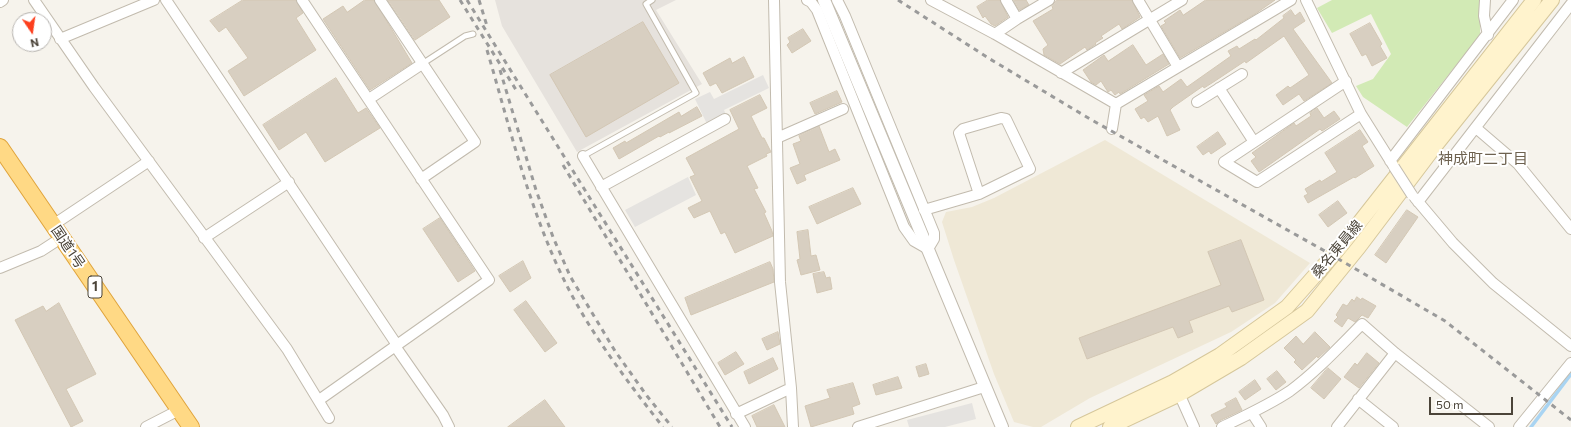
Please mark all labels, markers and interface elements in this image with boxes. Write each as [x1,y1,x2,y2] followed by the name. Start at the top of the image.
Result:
[12,12,52,52] north arrow
[29,36,40,50] text: N
[1438,150,1528,168] district label: 神成町二丁目
[1308,217,1366,281] street label: 桑名東員線
[48,222,88,272] street label: 国道1号
[88,276,102,298] road number: 1
[1431,389,1515,415] scale bar
[1436,397,1464,411] text: 50 m

